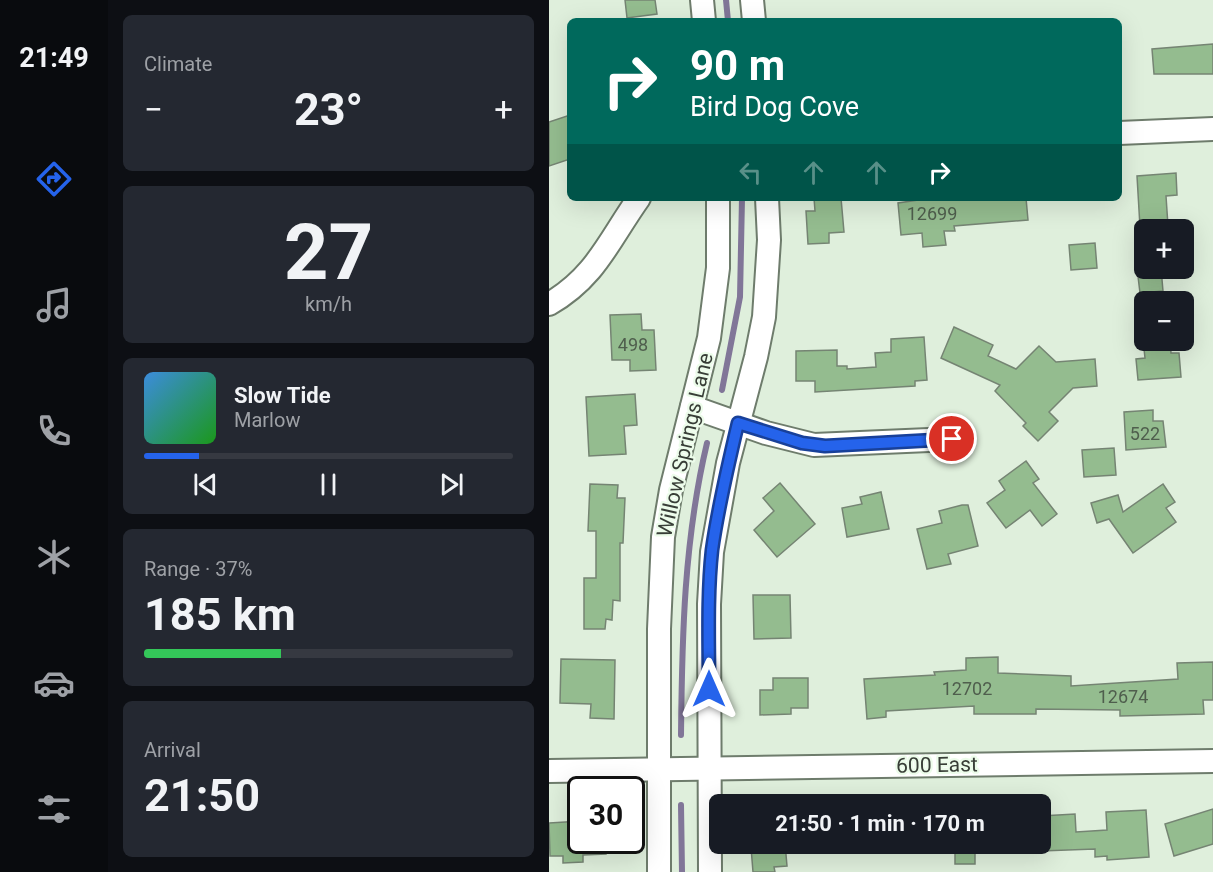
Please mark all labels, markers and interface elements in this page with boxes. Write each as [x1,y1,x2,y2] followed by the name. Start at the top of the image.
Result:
[690,41,785,90] text: 90 m
[19,42,89,74] text: 21:49
[591,42,669,120] icon: right
[144,52,212,76] text: Climate
[294,83,363,136] text: 23°
[144,90,163,129] text: −
[494,90,513,129] text: +
[690,91,859,123] text: Bird Dog Cove
[734,156,767,189] icon: left
[797,156,830,189] icon: ahead
[860,156,893,189] icon: ahead
[923,156,956,189] icon: right
[33,158,75,200] icon: directions
[907,203,957,224] house number: 12699
[284,207,373,298] text: 27
[1134,219,1194,351] map controls
[1134,219,1194,279] button: +
[33,284,75,326] icon: music
[1134,291,1194,351] button: −
[305,292,352,316] text: km/h
[618,334,648,355] house number: 498
[652,351,718,539] street label: Willow Springs Lane
[234,383,331,408] text: Slow Tide
[234,408,300,432] text: Marlow
[33,410,75,452] icon: phone
[926,413,977,464] pin
[935,422,968,455] icon: arrive
[1130,423,1160,444] house number: 522
[189,468,222,501] icon: previous
[312,468,345,501] icon: pause
[435,468,468,501] icon: next
[33,536,75,578] icon: climate
[144,557,252,581] text: Range · 37%
[144,588,296,641] text: 185 km
[677,657,741,721] position arrow
[33,662,75,704] icon: car
[942,678,992,699] house number: 12702
[1098,686,1148,707] house number: 12674
[144,738,201,762] text: Arrival
[896,752,978,778] street label: 600 East
[144,769,260,822] text: 21:50
[567,776,645,854] speed limit sign: 30
[33,788,75,830] icon: filters
[775,811,985,836] text: 21:50 · 1 min · 170 m

